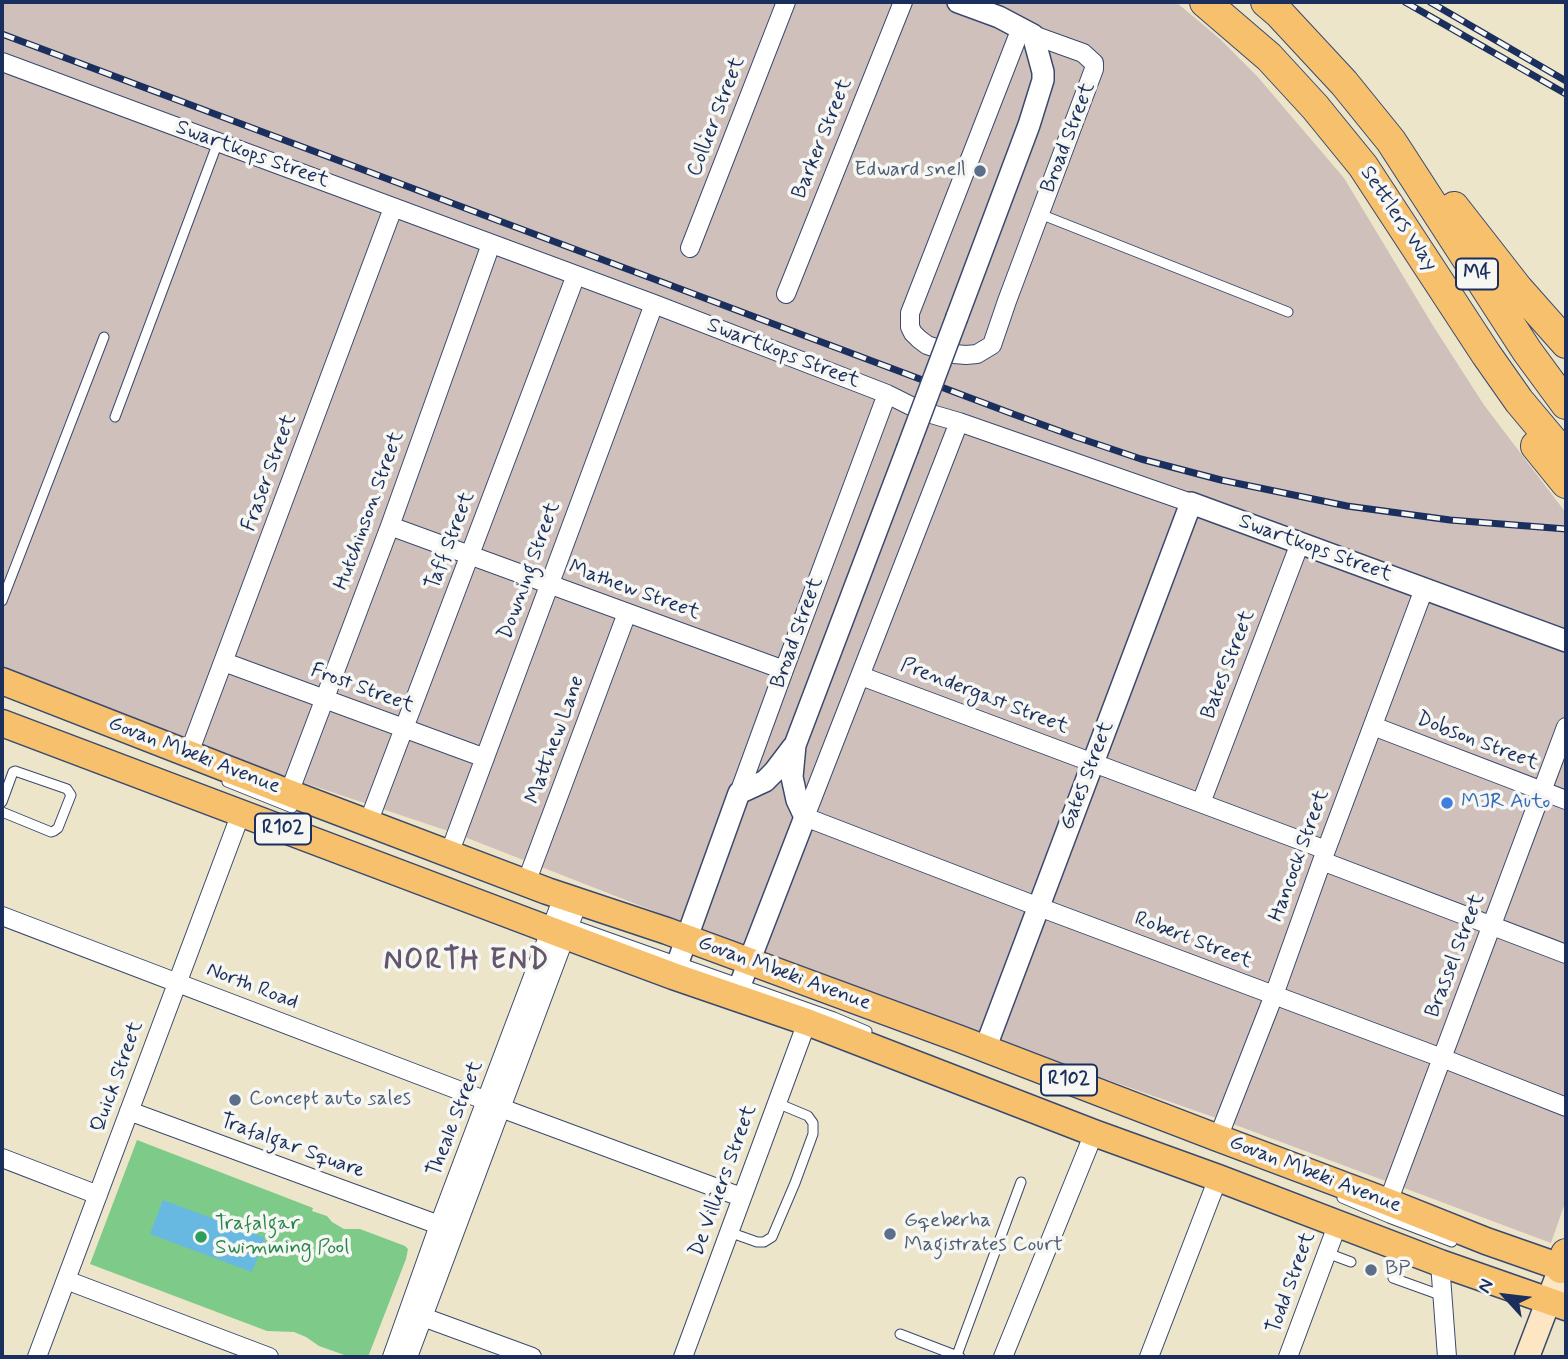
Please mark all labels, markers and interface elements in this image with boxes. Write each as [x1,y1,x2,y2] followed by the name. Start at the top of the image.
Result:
[683,54,751,180] street label: Collier Street
[787,75,859,203] street label: Barker Street
[1036,79,1102,197] street label: Broad Street
[172,116,332,194] street label: Swartkops Street
[854,158,966,184] place label: Edward snell
[1354,162,1442,276] street label: Settlers Way
[972,163,988,179] marker: Edward snell
[1456,258,1498,290] road number: M4
[703,313,863,395] street label: Swartkops Street
[237,411,303,535] street label: Fraser Street
[330,428,410,594] street label: Hutchinson Street
[421,488,481,594] street label: Taff Street
[493,499,567,643] street label: Downing Street
[1235,510,1395,588] street label: Swartkops Street
[565,556,703,626] street label: Mathew Street
[766,574,830,692] street label: Broad Street
[1197,607,1261,723] street label: Bates Street
[896,653,1072,741] street label: Prendergast Street
[307,659,417,719] street label: Frost Street
[521,672,591,808] street label: Matthew Lane
[1412,707,1542,777] street label: Dobson Street
[104,712,284,800] street label: Govan Mbeki Avenue
[1056,718,1120,834] street label: Gates Street
[1264,786,1336,926] street label: Hancock Street
[1461,790,1550,816] place label: MJR Auto
[1439,795,1455,811] marker: MJR Auto
[255,814,311,844] road number: R102
[1421,890,1491,1022] street label: Brassel Street
[1131,907,1255,975] street label: Robert Street
[694,931,874,1017] street label: Govan Mbeki Avenue
[385,945,549,979] district label: NORTH END
[202,958,302,1016] street label: North Road
[86,1018,150,1136] street label: Quick Street
[422,1058,490,1180] street label: Theale Street
[1041,1064,1097,1096] road number: R102
[249,1087,411,1113] place label: Concept auto sales
[227,1092,243,1108] marker: Concept auto sales
[685,1102,763,1260] street label: De Villiers Street
[216,1109,368,1185] street label: Trafalgar Square
[1225,1131,1405,1219] street label: Govan Mbeki Avenue
[904,1209,1063,1259] place label: Gqeberha Magistrates Court
[215,1212,349,1262] place label: Trafalgar Swimming Pool
[882,1226,898,1242] marker: Gqeberha Magistrates Court
[193,1229,209,1245] marker: Trafalgar Swimming Pool
[1262,1229,1322,1337] street label: Todd Street
[1385,1257,1410,1283] place label: BP
[1470,1261,1540,1331] north arrow
[1363,1262,1379,1278] marker: BP
[1472,1275,1500,1298] text: N

